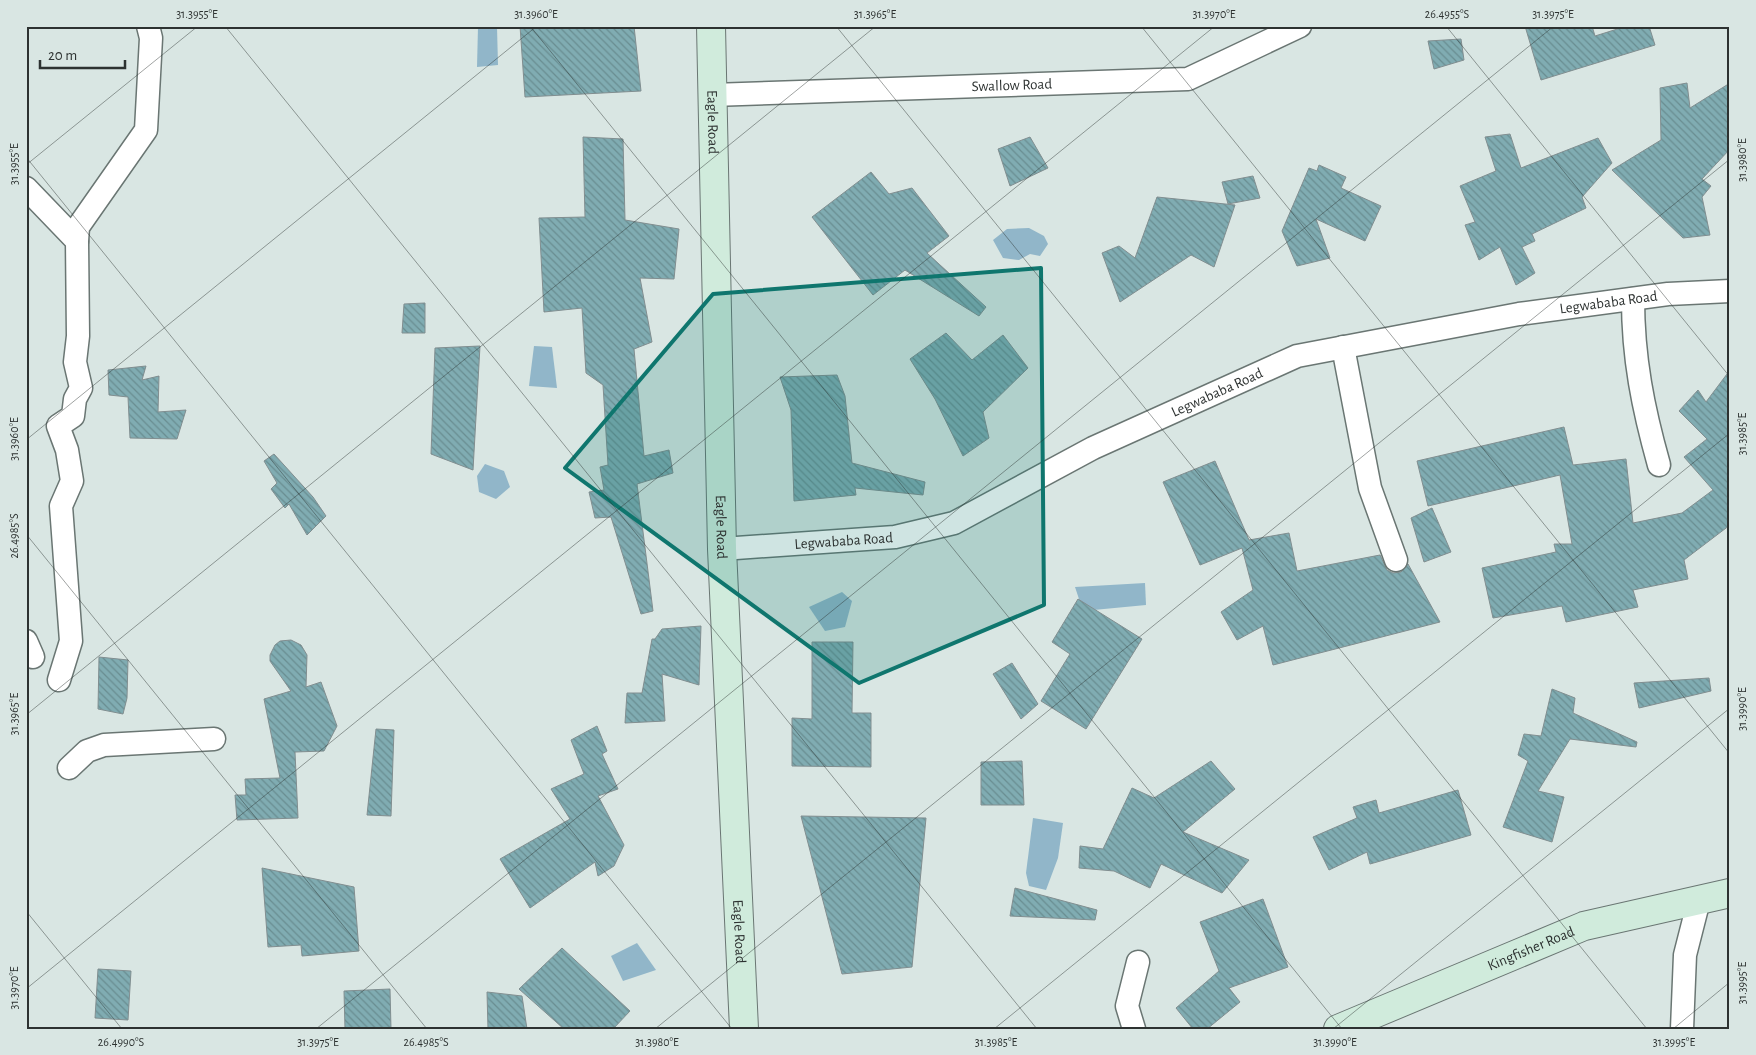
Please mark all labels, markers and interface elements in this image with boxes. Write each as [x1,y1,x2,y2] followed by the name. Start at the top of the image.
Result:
[176,8,218,20] text: 31.3955°E
[514,8,558,20] text: 31.3960°E
[854,8,896,20] text: 31.3965°E
[1192,8,1236,20] text: 31.3970°E
[1425,8,1470,20] text: 26.4955°S
[1532,8,1574,20] text: 31.3975°E
[40,38,125,70] scale bar
[48,48,77,63] text: 20 m
[971,76,1053,94] street label: Swallow Road
[705,90,721,154] street label: Eagle Road
[1736,138,1748,182] text: 31.3980°E
[8,143,20,185] text: 31.3955°E
[1559,288,1659,316] street label: Legwababa Road
[1169,365,1265,419] street label: Legwababa Road
[1736,413,1748,455] text: 31.3985°E
[8,417,20,461] text: 31.3960°E
[713,495,730,560] street label: Eagle Road
[8,513,20,559] text: 26.4985°S
[794,530,894,551] street label: Legwababa Road
[1736,687,1748,731] text: 31.3990°E
[8,693,20,735] text: 31.3965°E
[731,899,749,964] street label: Eagle Road
[1485,923,1577,973] street label: Kingfisher Road
[1736,962,1748,1004] text: 31.3995°E
[8,966,20,1010] text: 31.3970°E
[98,1036,145,1048] text: 26.4990°S
[297,1036,339,1048] text: 31.3975°E
[403,1036,449,1048] text: 26.4985°S
[635,1036,679,1048] text: 31.3980°E
[975,1036,1017,1048] text: 31.3985°E
[1313,1036,1357,1048] text: 31.3990°E
[1653,1036,1695,1048] text: 31.3995°E

